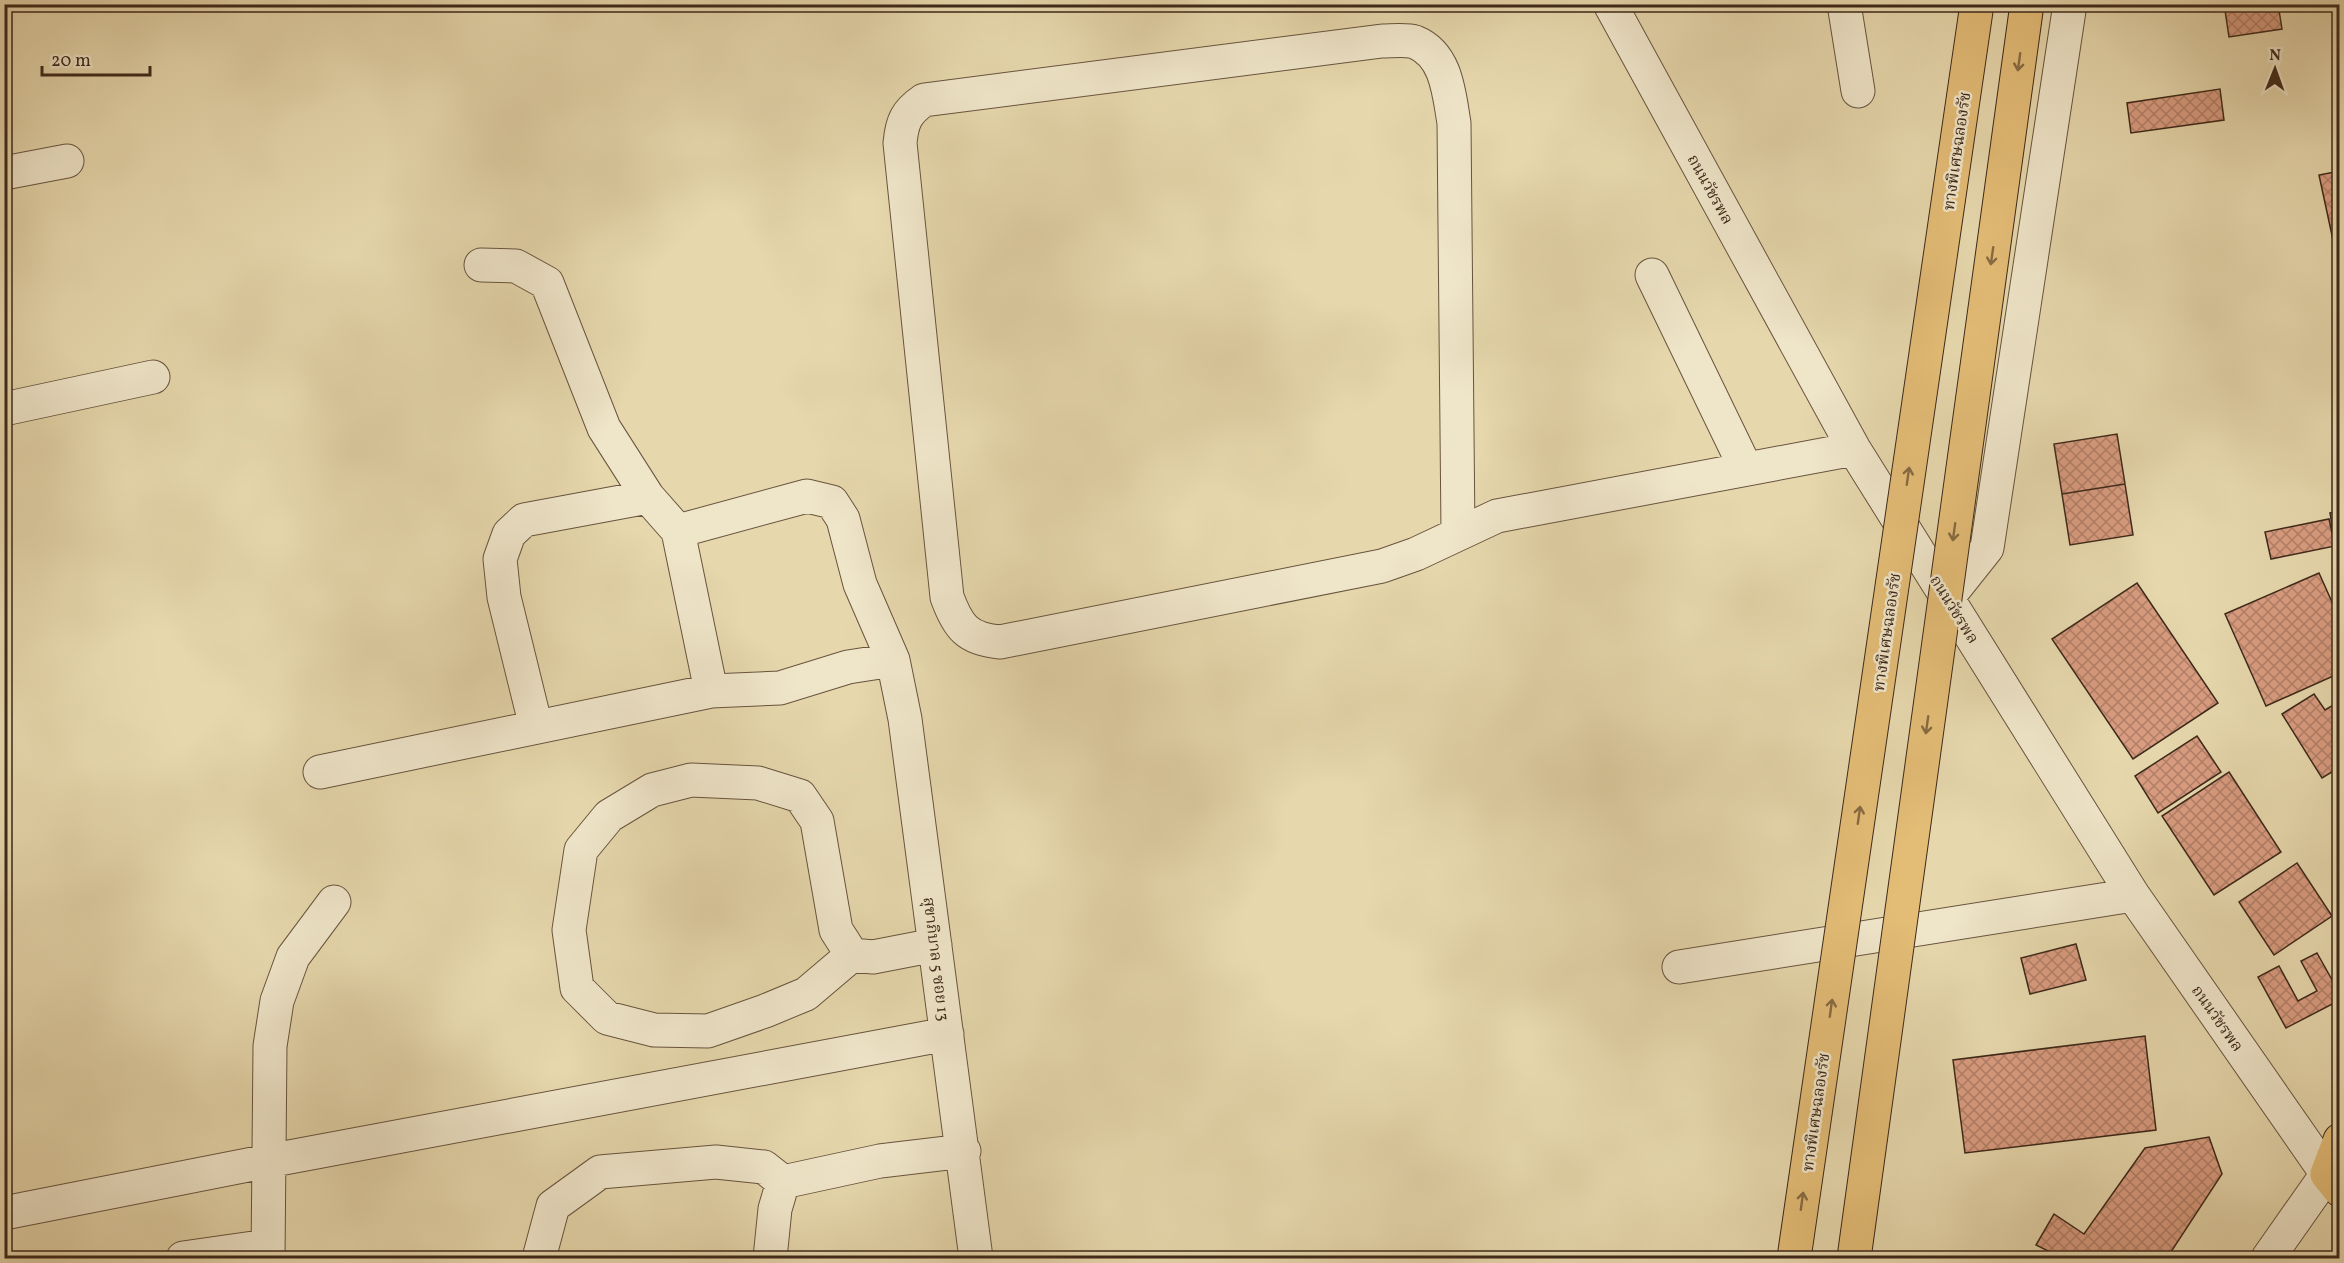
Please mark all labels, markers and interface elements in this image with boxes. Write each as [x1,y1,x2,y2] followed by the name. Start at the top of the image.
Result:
[42,39,150,77] scale bar
[2245,39,2305,99] north arrow
[2269,45,2282,67] text: N
[51,49,91,74] text: 20 m
[2014,52,2025,72] one-way arrow
[1939,91,1977,212] street label: ทางพิเศษฉลองรัช
[1681,151,1738,229] street label: ถนนวัชรพล
[1987,245,1998,265] one-way arrow
[1903,467,1914,487] one-way arrow
[1948,521,1959,541] one-way arrow
[1869,572,1907,693] street label: ทางพิเศษฉลองรัช
[1924,572,1983,648] street label: ถนนวัชรพล
[1921,715,1932,734] one-way arrow
[1853,805,1864,825] one-way arrow
[916,896,954,1023] street label: สุขาภิบาล 5 ซอย 13
[2185,981,2247,1057] street label: ถนนวัชรพล
[1825,998,1836,1018] one-way arrow
[1798,1052,1836,1173] street label: ทางพิเศษฉลองรัช
[1797,1191,1808,1211] one-way arrow

